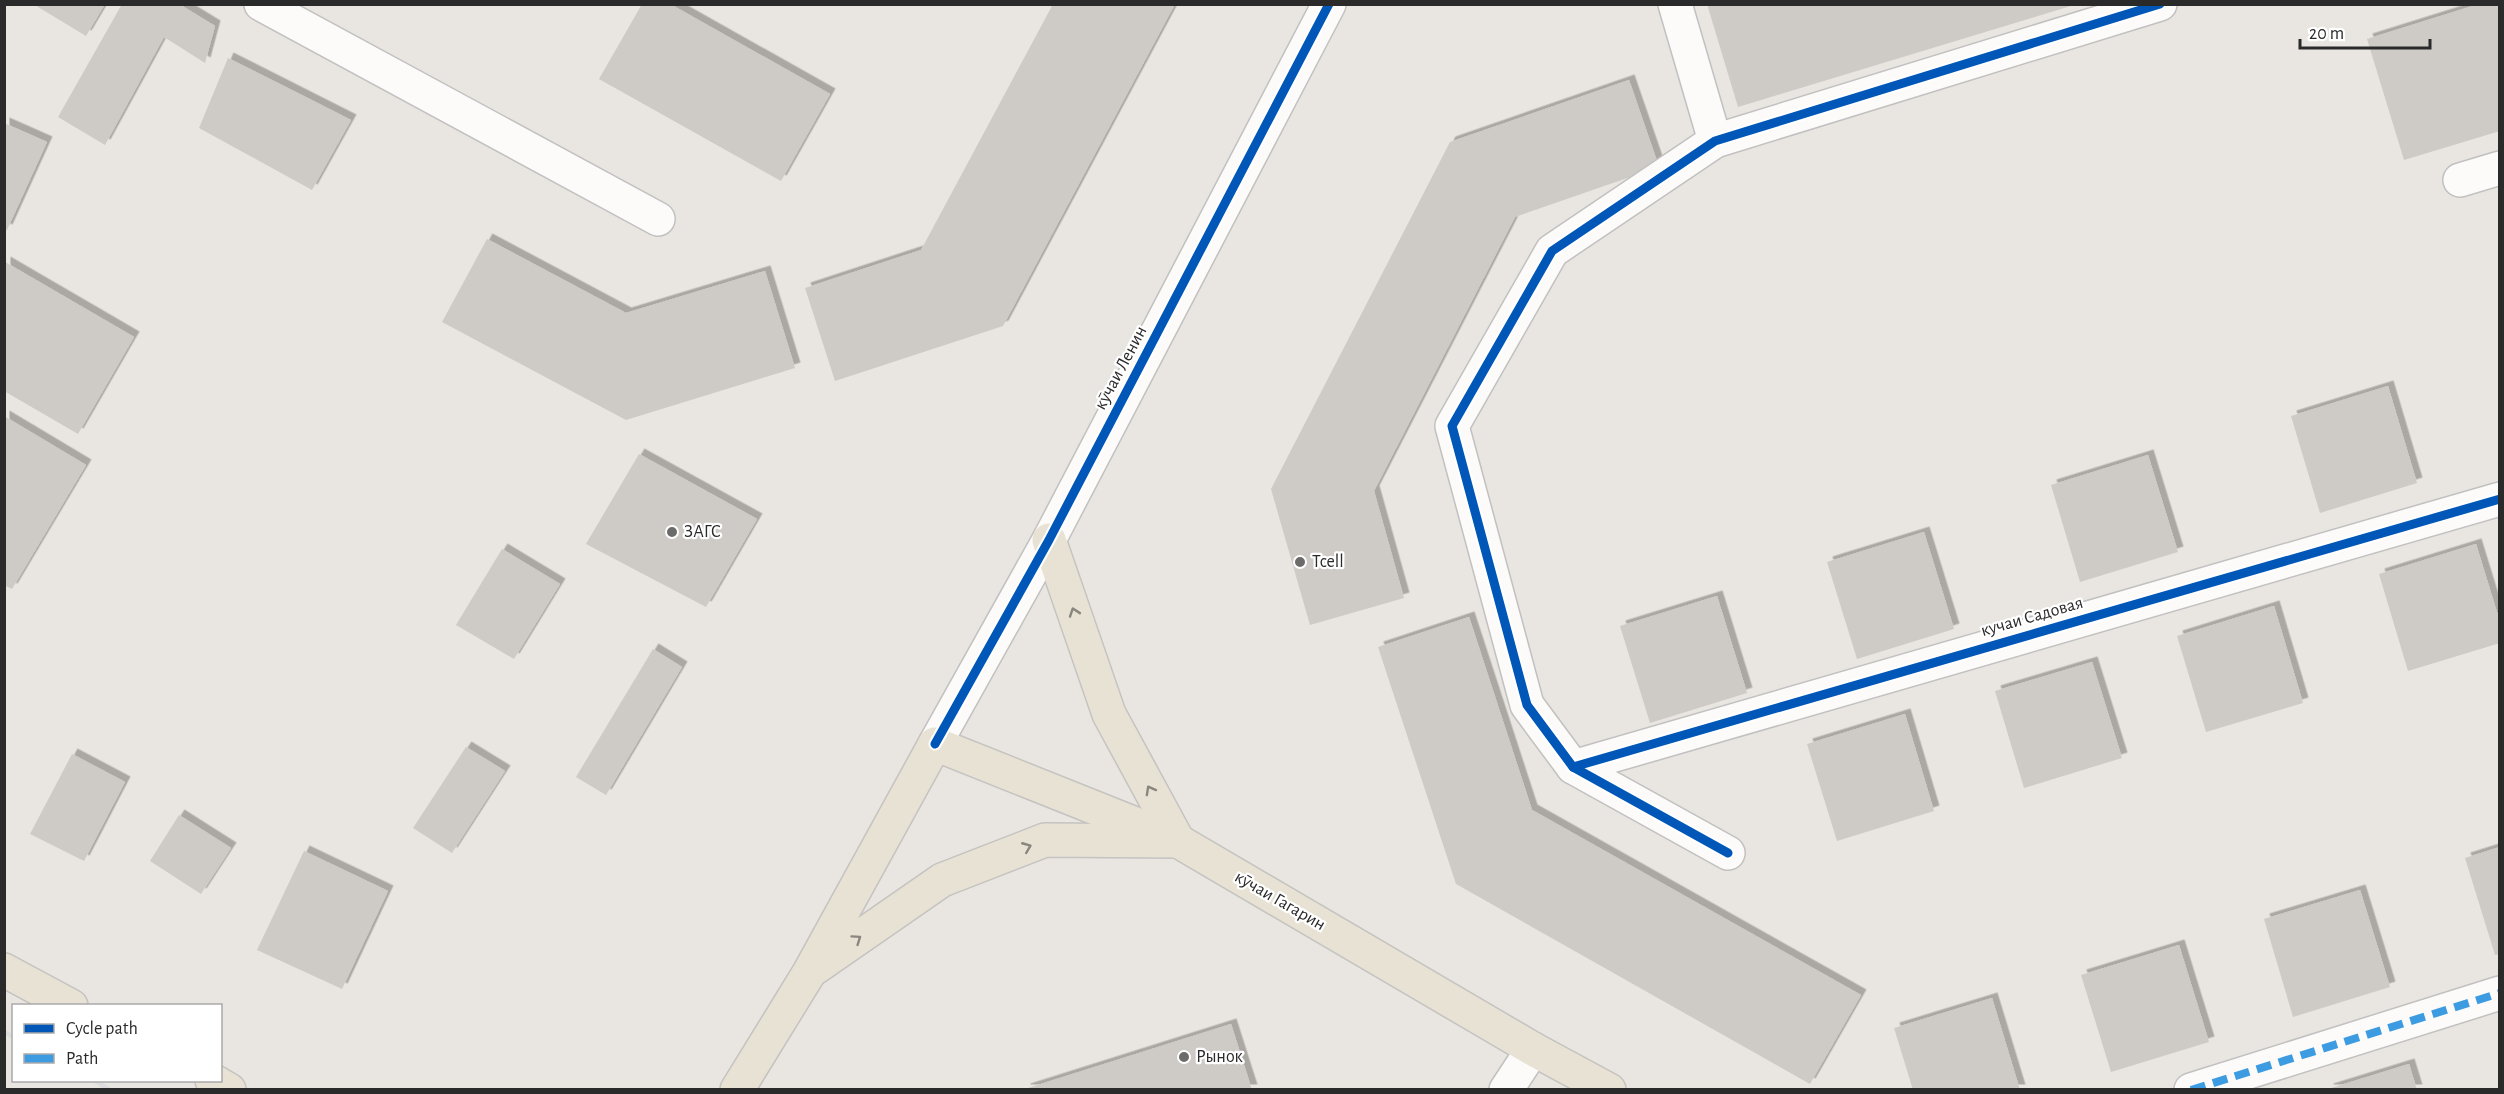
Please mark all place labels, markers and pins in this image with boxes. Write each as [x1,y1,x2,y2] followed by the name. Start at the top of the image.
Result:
[684,523,721,541] place label: ЗАГС
[665,525,679,539] marker: ЗАГС
[1312,553,1344,571] place label: Tcell
[1293,555,1307,569] marker: Tcell
[1196,1048,1243,1066] place label: Рынок
[1177,1050,1191,1064] marker: Рынок

